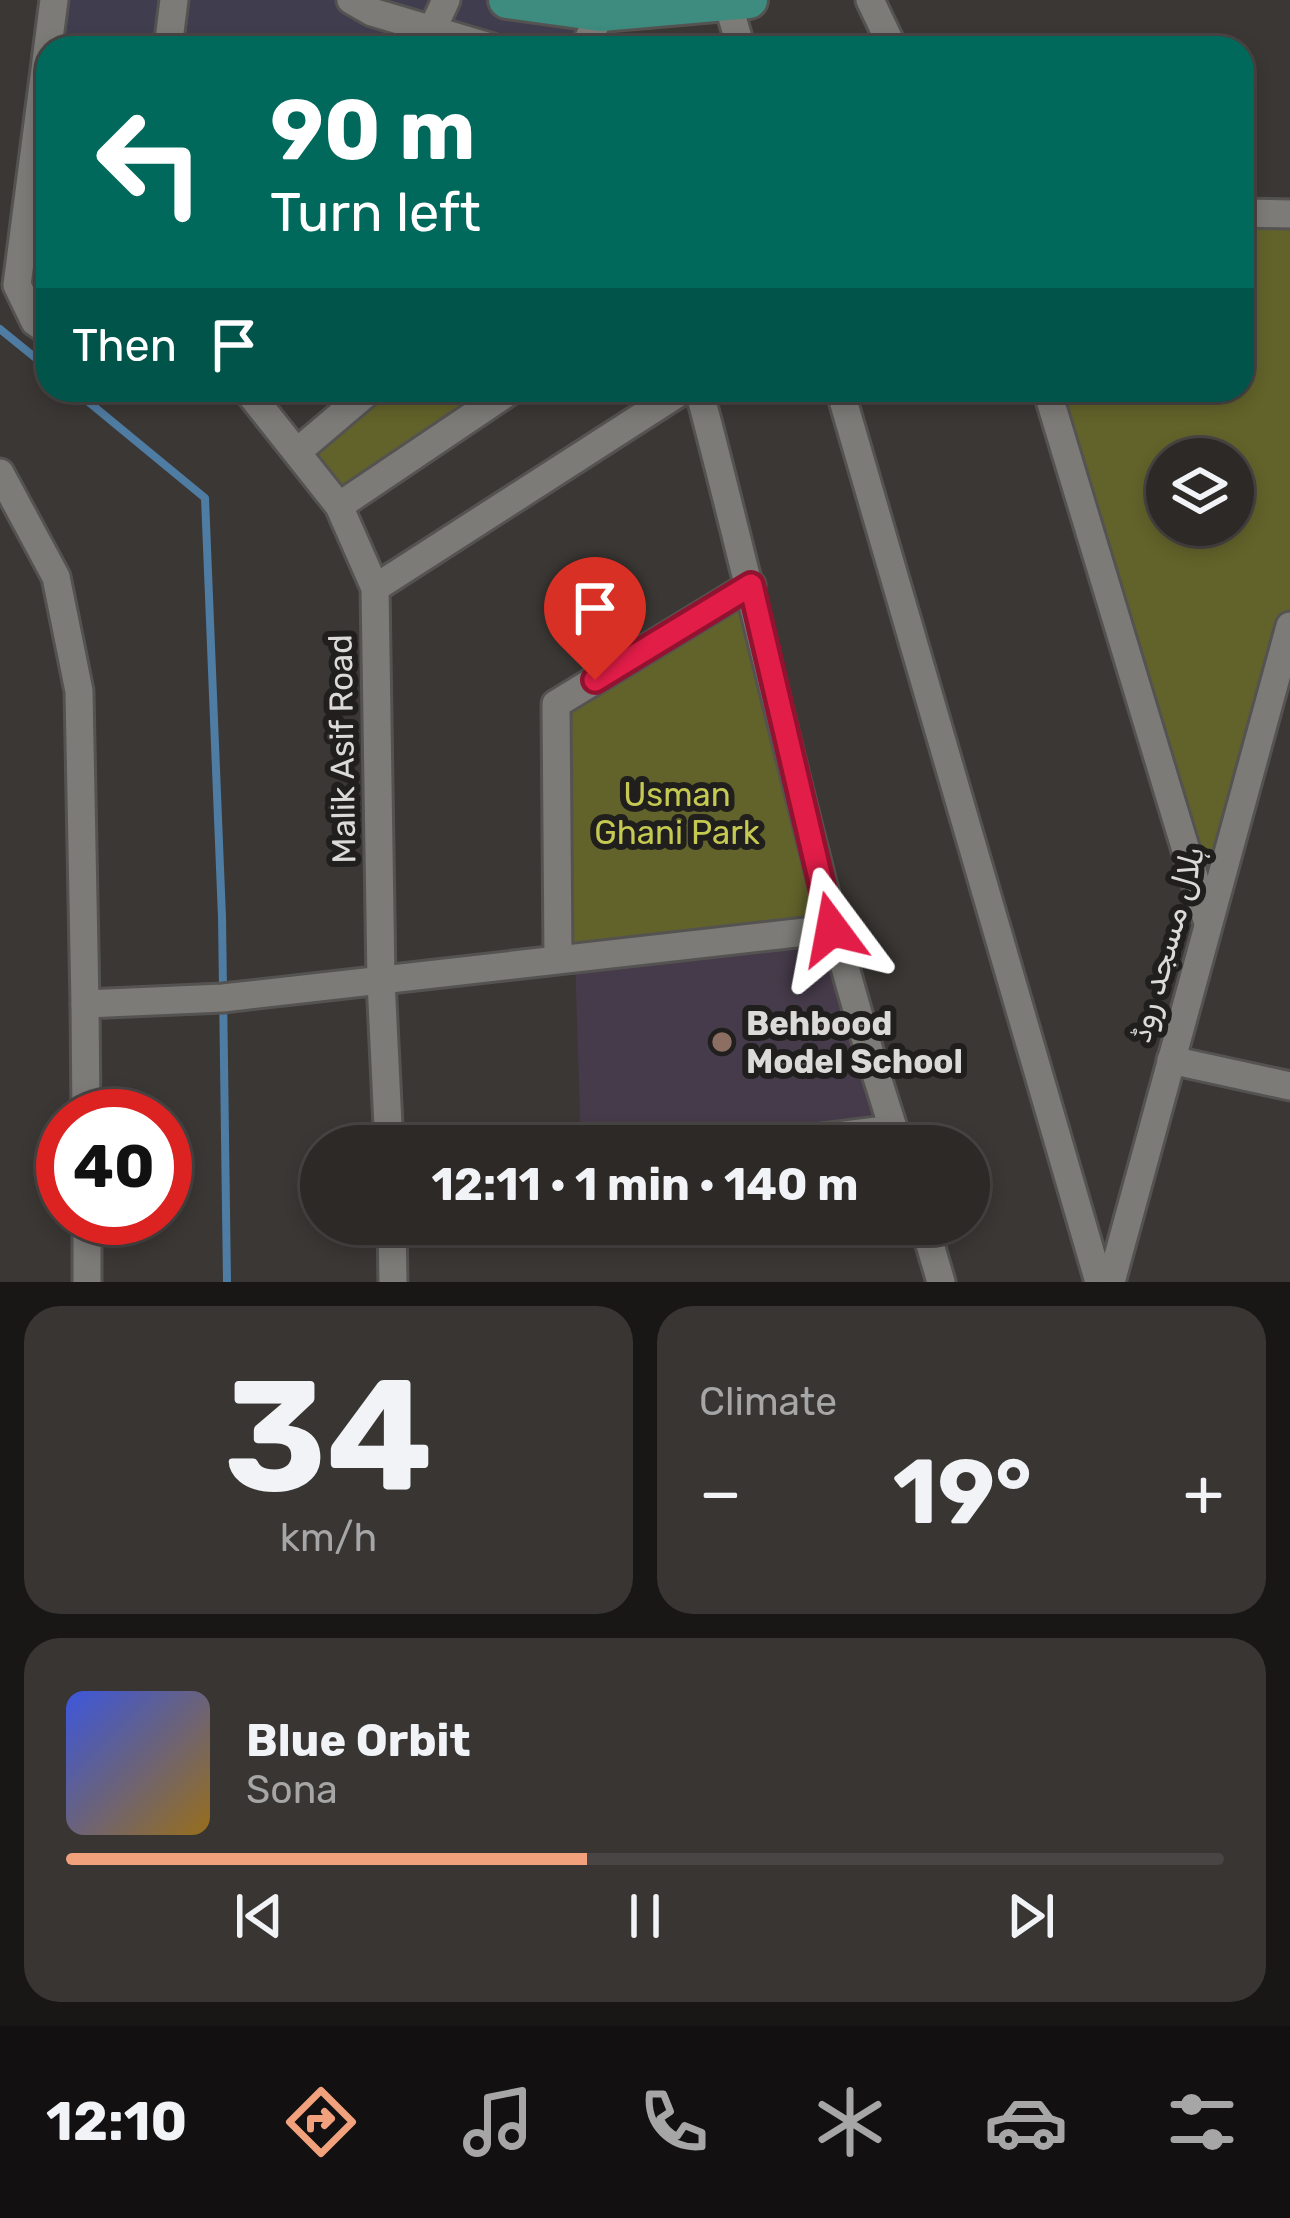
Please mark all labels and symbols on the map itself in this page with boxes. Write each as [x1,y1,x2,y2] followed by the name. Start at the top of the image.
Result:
[544,557,646,680] pin
[320,634,364,864] street label: Malik Asif Road
[594,775,760,852] park label: Usman Ghani Park
[1119,842,1213,1046] street label: ہلال مسجد روڈ
[769,866,895,992] position arrow
[746,1004,963,1081] place label: Behbood Model School
[709,1029,735,1055] marker: Behbood Model School
[36,1089,192,1245] speed limit sign: 40

